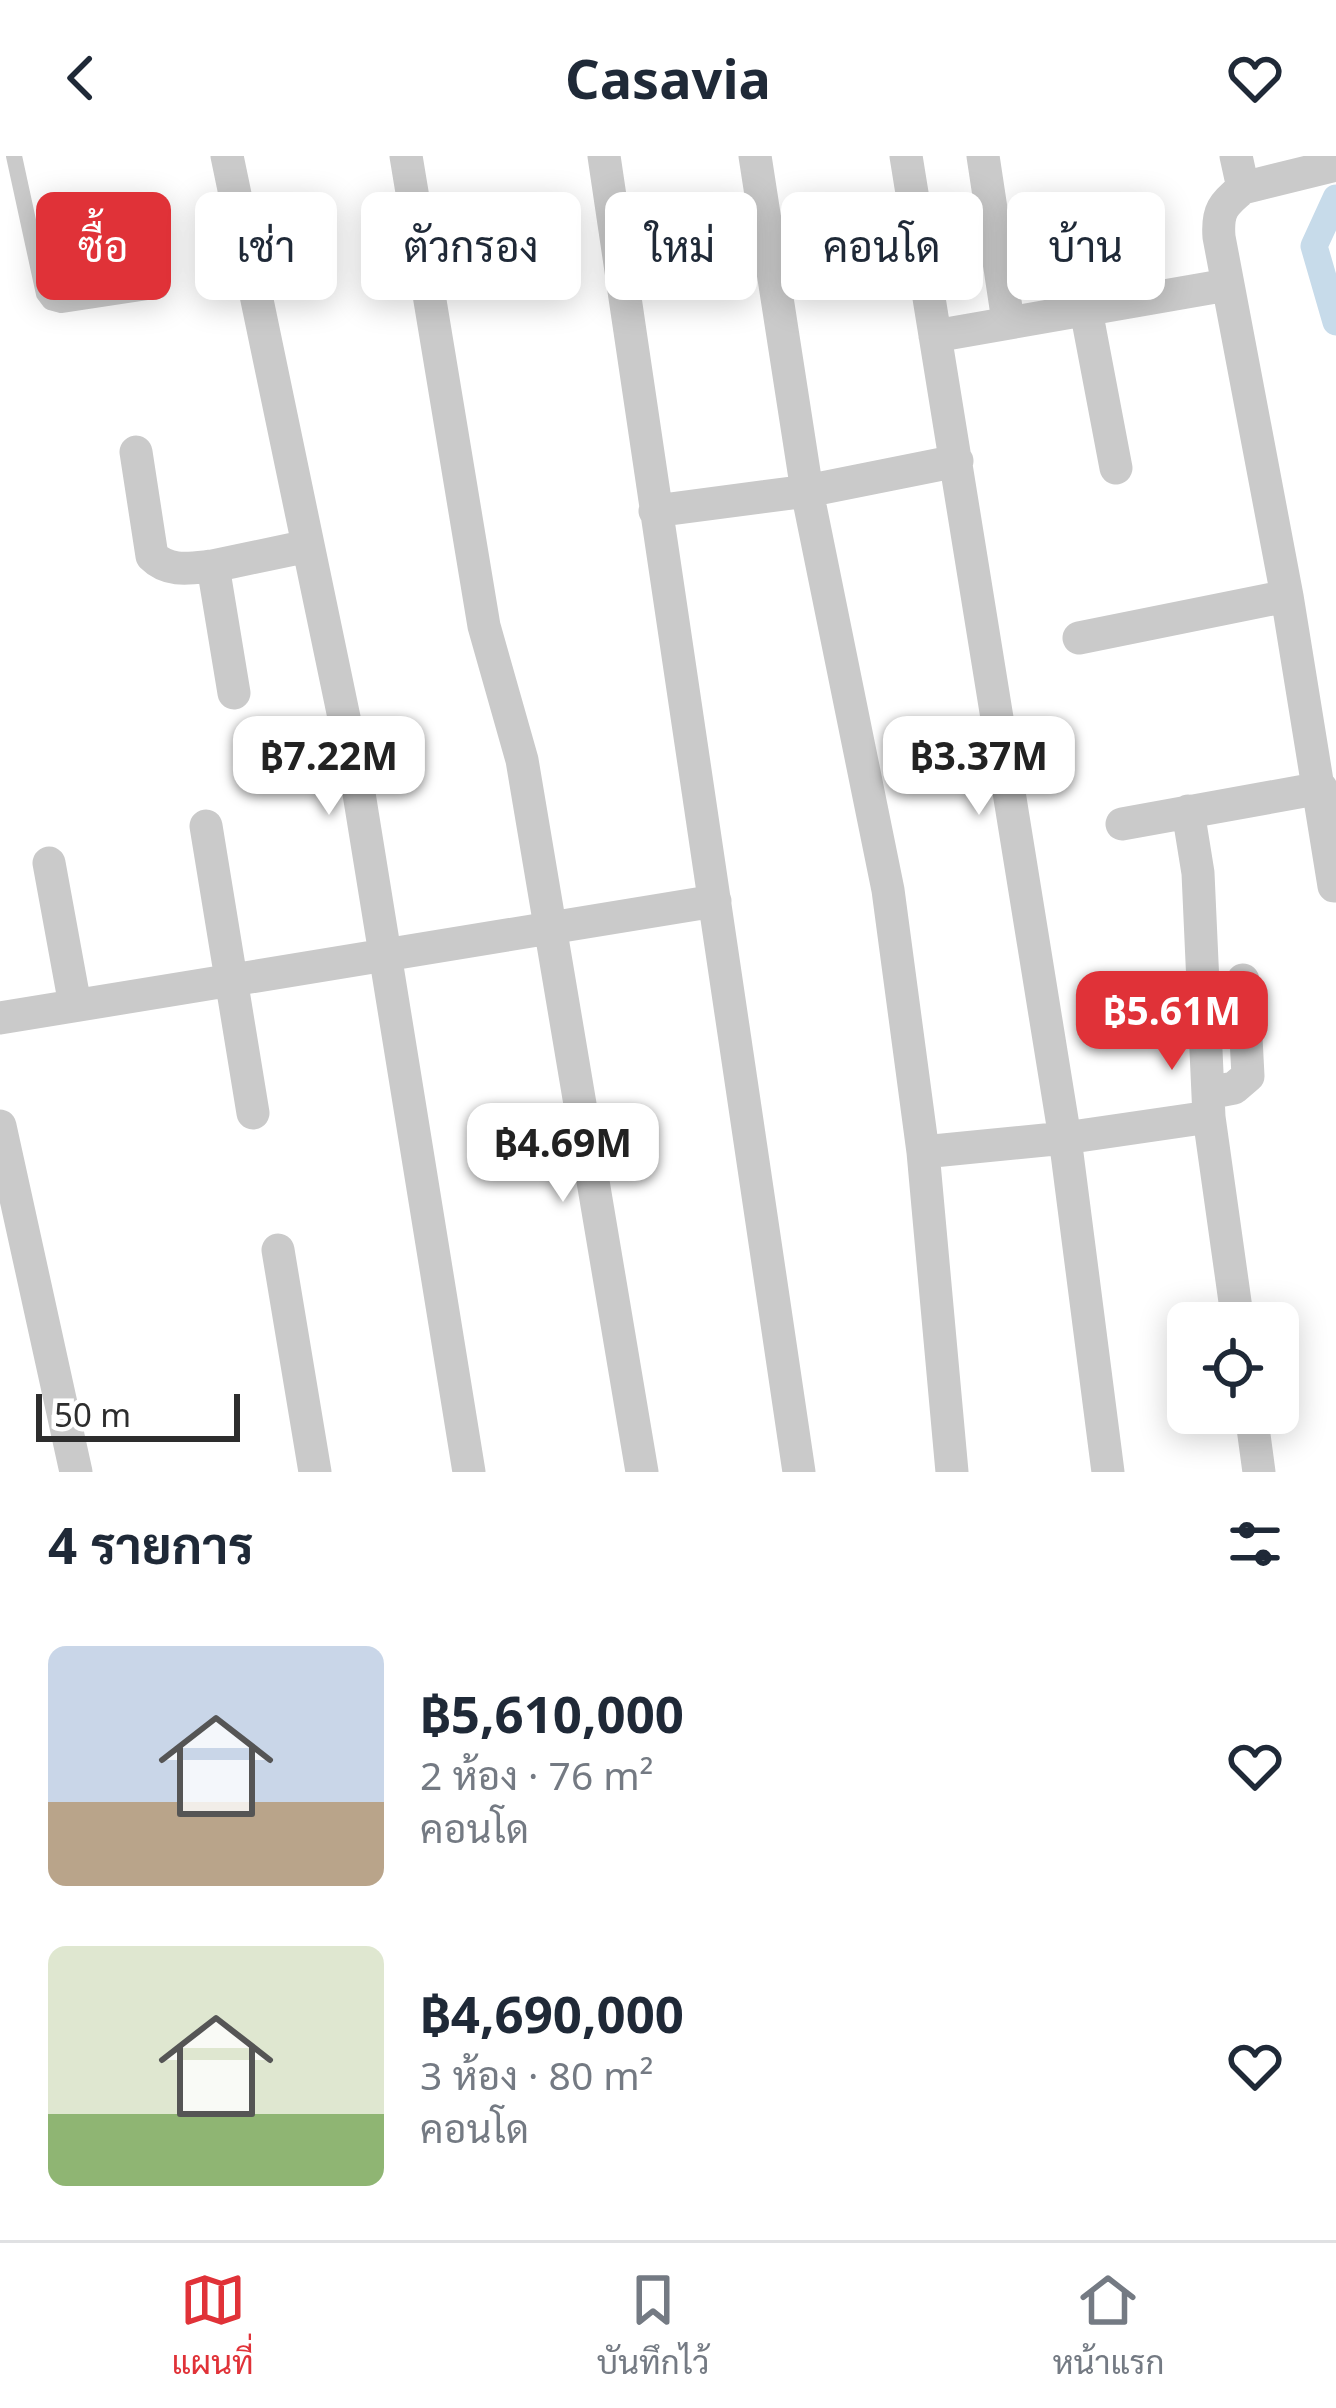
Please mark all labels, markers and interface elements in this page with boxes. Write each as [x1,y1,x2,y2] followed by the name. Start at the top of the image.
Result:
[565,41,771,115] text: Casavia
[48,45,114,111] icon: back
[1222,45,1288,111] icon: heart
[36,192,171,300] chip: ซื้อ
[195,192,337,300] chip: เช่า
[361,192,581,300] chip: ตัวกรอง
[605,192,757,300] chip: ใหม่
[781,192,983,300] chip: คอนโด
[1007,192,1165,300] chip: บ้าน
[231,716,427,818] pin: ฿7.22M
[881,716,1077,818] pin: ฿3.37M
[260,728,398,781] text: ฿7.22M
[910,728,1048,781] text: ฿3.37M
[1074,971,1270,1073] pin: ฿5.61M
[1103,983,1241,1036] text: ฿5.61M
[465,1103,661,1205] pin: ฿4.69M
[494,1115,632,1168] text: ฿4.69M
[1167,1302,1299,1434] map controls
[1167,1302,1299,1434] button: locate
[36,1388,240,1441] scale bar
[54,1392,131,1437] text: 50 m
[48,1509,254,1579] text: 4 รายการ
[1222,1511,1288,1577] icon: filters
[420,1678,684,1748] text: ฿5,610,000
[144,1694,288,1838] icon: home
[1222,1733,1288,1799] icon: heart
[420,1748,653,1801] text: 2 ห้อง · 76 m²
[420,1801,529,1854] text: คอนโด
[420,1978,684,2048] text: ฿4,690,000
[144,1994,288,2138] icon: home
[1222,2033,1288,2099] icon: heart
[420,2048,653,2101] text: 3 ห้อง · 80 m²
[420,2101,529,2154] text: คอนโด
[171,2267,254,2384] tab: แผนที่
[597,2267,709,2384] tab: บันทึกไว้
[1052,2267,1165,2384] tab: หน้าแรก

